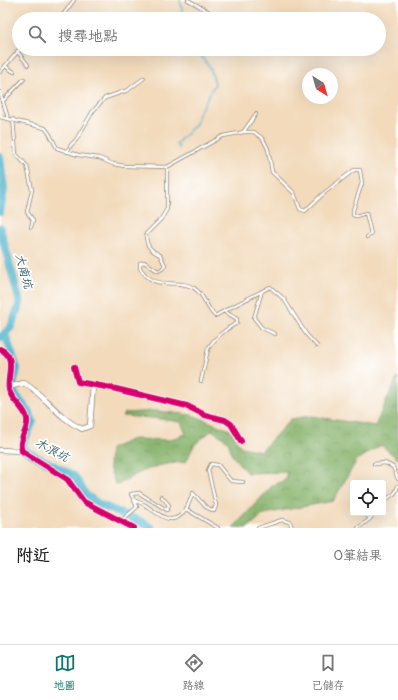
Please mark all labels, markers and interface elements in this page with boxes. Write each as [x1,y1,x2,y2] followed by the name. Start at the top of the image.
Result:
[12,12,386,56] search box
[26,23,48,45] icon: search
[58,23,118,46] text: 搜尋地點
[302,68,338,104] north arrow
[12,251,39,292] water label: 大南坑
[32,433,74,466] water label: 木浪坑
[350,480,386,516] map controls
[350,480,386,516] button: locate
[16,541,50,567] text: 附近
[333,545,382,564] text: 0筆結果
[54,652,76,693] tab: 地圖
[183,652,205,693] tab: 路線
[312,652,345,693] tab: 已儲存

